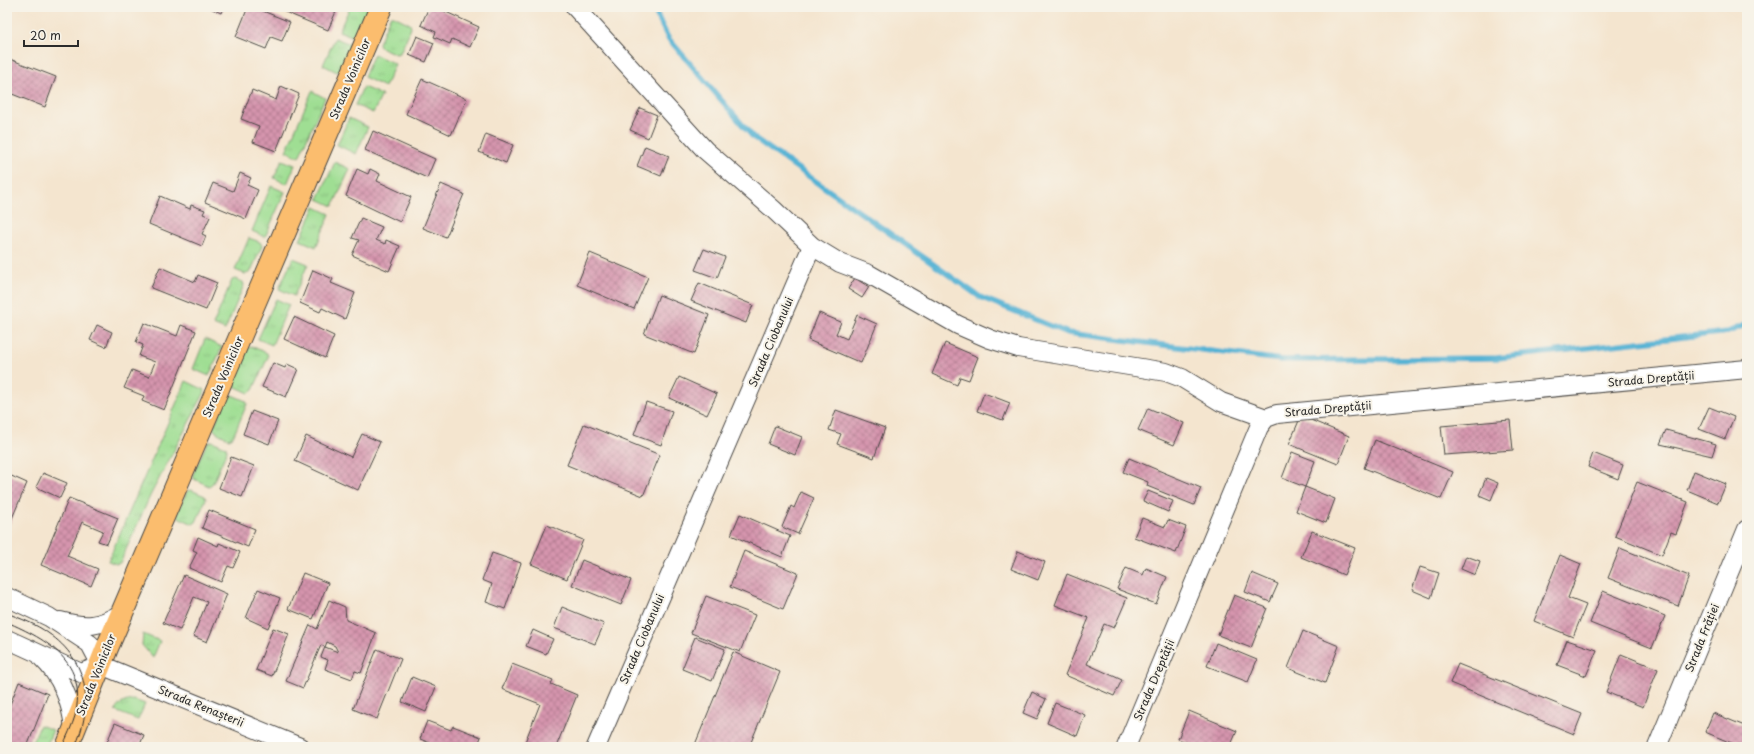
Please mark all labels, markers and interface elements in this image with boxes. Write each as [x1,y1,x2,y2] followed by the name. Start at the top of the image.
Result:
[24,22,78,48] scale bar
[30,26,61,44] text: 20 m
[325,35,374,122] street label: Strada Voinicilor
[744,294,797,390] street label: Strada Ciobanului
[198,333,247,420] street label: Strada Voinicilor
[1607,366,1695,391] street label: Strada Dreptății
[1284,396,1372,421] street label: Strada Dreptății
[615,591,668,687] street label: Strada Ciobanului
[1680,601,1723,675] street label: Strada Frăției
[71,631,120,718] street label: Strada Voinicilor
[1129,636,1178,723] street label: Strada Dreptății
[155,680,247,731] street label: Strada Renașterii

